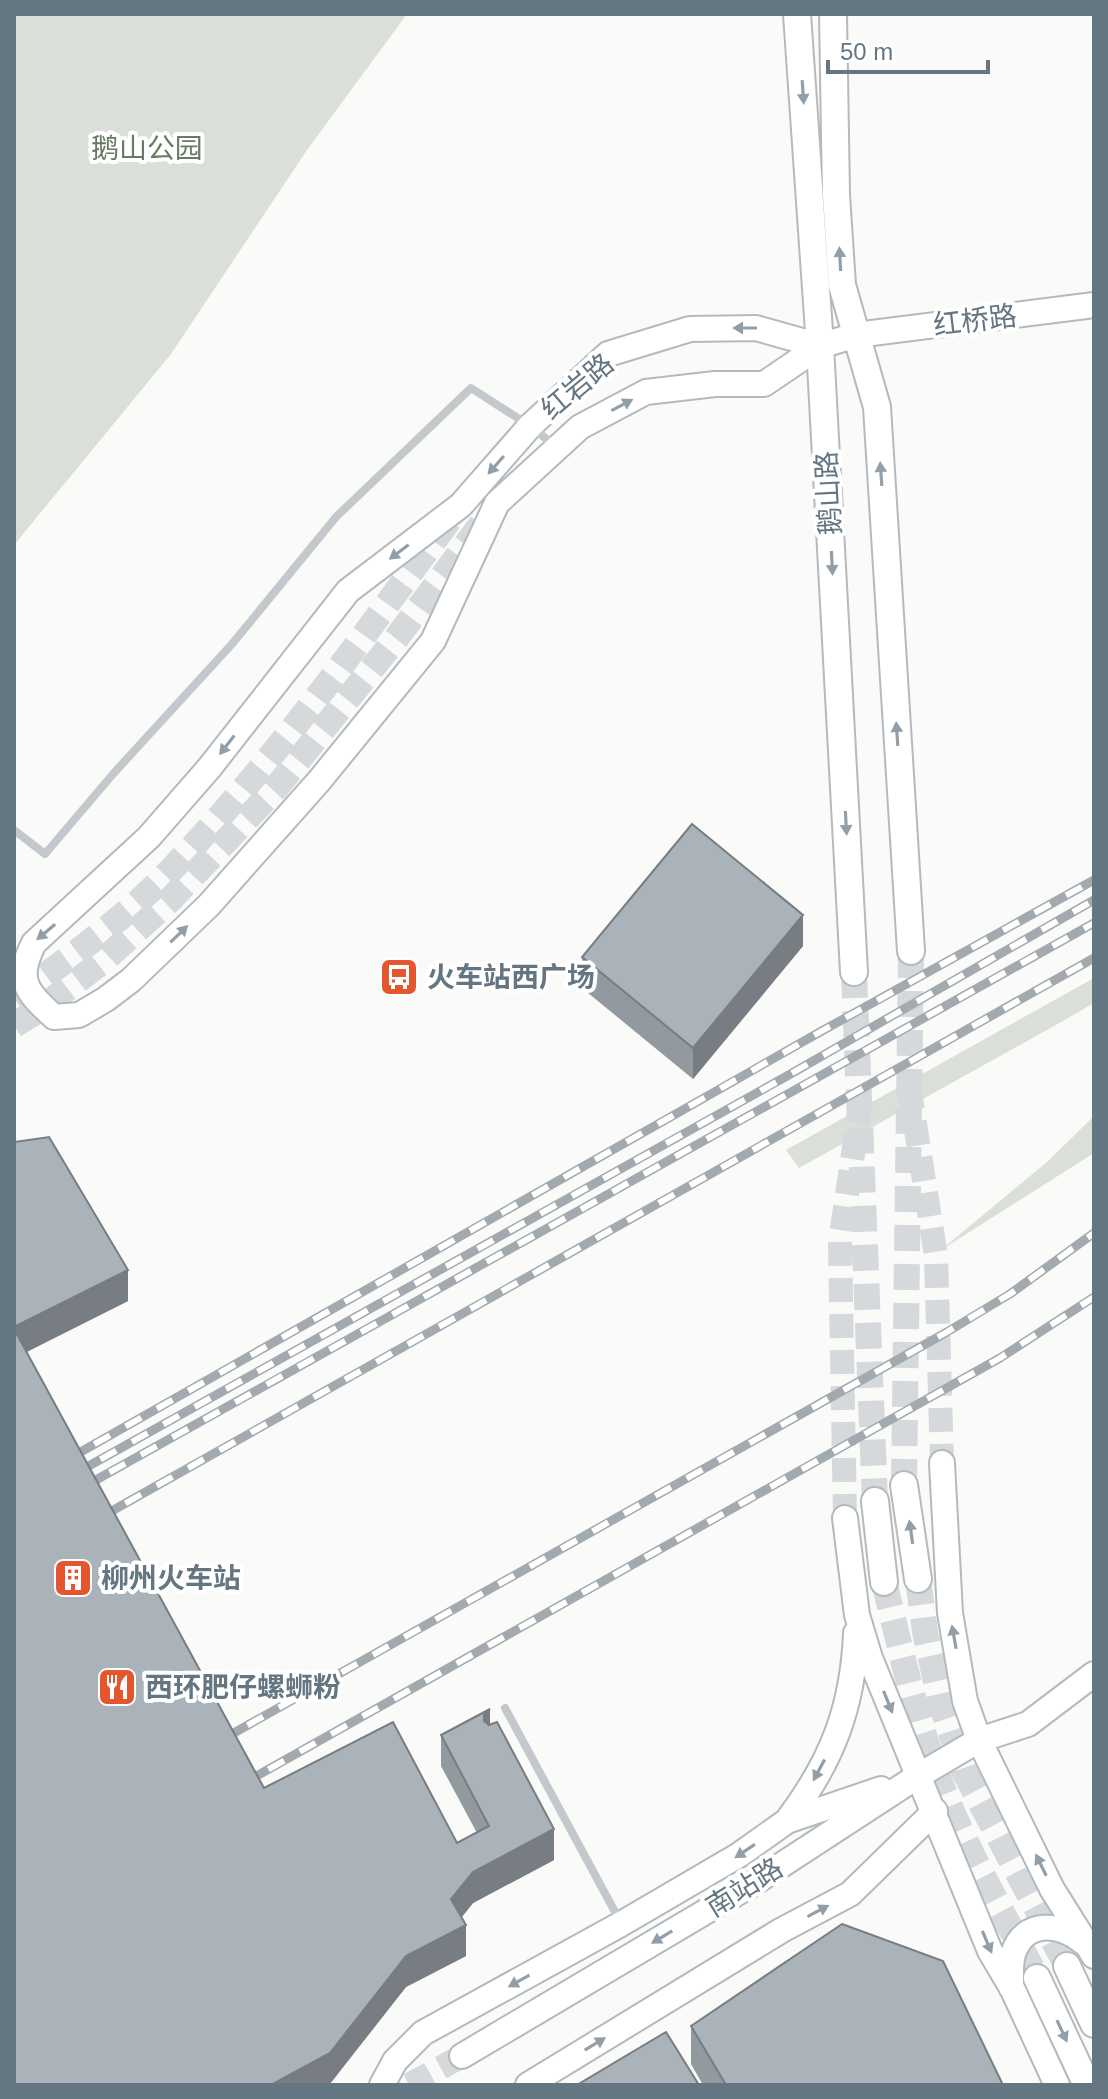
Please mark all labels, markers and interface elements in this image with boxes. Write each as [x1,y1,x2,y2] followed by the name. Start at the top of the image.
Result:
[828,24,988,74] scale bar
[840,38,893,65] text: 50 m
[797,80,810,105] one-way arrow
[91,133,203,164] park label: 鹅山公园
[833,246,846,271] one-way arrow
[931,300,1019,341] street label: 红桥路
[732,322,757,334] one-way arrow
[535,348,619,425] street label: 红岩路
[610,398,633,411] one-way arrow
[811,450,846,536] street label: 鹅山路
[487,456,505,475] one-way arrow
[874,461,887,486] one-way arrow
[389,544,409,560] one-way arrow
[826,551,839,576] one-way arrow
[890,721,903,746] one-way arrow
[219,735,235,755] one-way arrow
[840,811,853,836] one-way arrow
[37,923,57,940] one-way arrow
[169,925,188,944] one-way arrow
[378,956,420,998] bus stop icon: 火车站西广场
[427,962,595,993] place label: 火车站西广场
[904,1519,917,1544] one-way arrow
[52,1557,94,1599] building icon: 柳州火车站
[101,1563,241,1594] place label: 柳州火车站
[947,1624,960,1649] one-way arrow
[96,1666,138,1708] restaurant icon: 西环肥仔螺蛳粉
[145,1672,341,1703] place label: 西环肥仔螺蛳粉
[882,1690,895,1714] one-way arrow
[813,1758,826,1781] one-way arrow
[734,1843,755,1858] one-way arrow
[700,1852,788,1923] street label: 南站路
[1034,1853,1047,1876] one-way arrow
[806,1904,829,1917] one-way arrow
[651,1930,673,1944] one-way arrow
[981,1930,994,1954] one-way arrow
[508,1974,531,1987] one-way arrow
[1055,2020,1068,2043] one-way arrow
[584,2038,606,2052] one-way arrow

